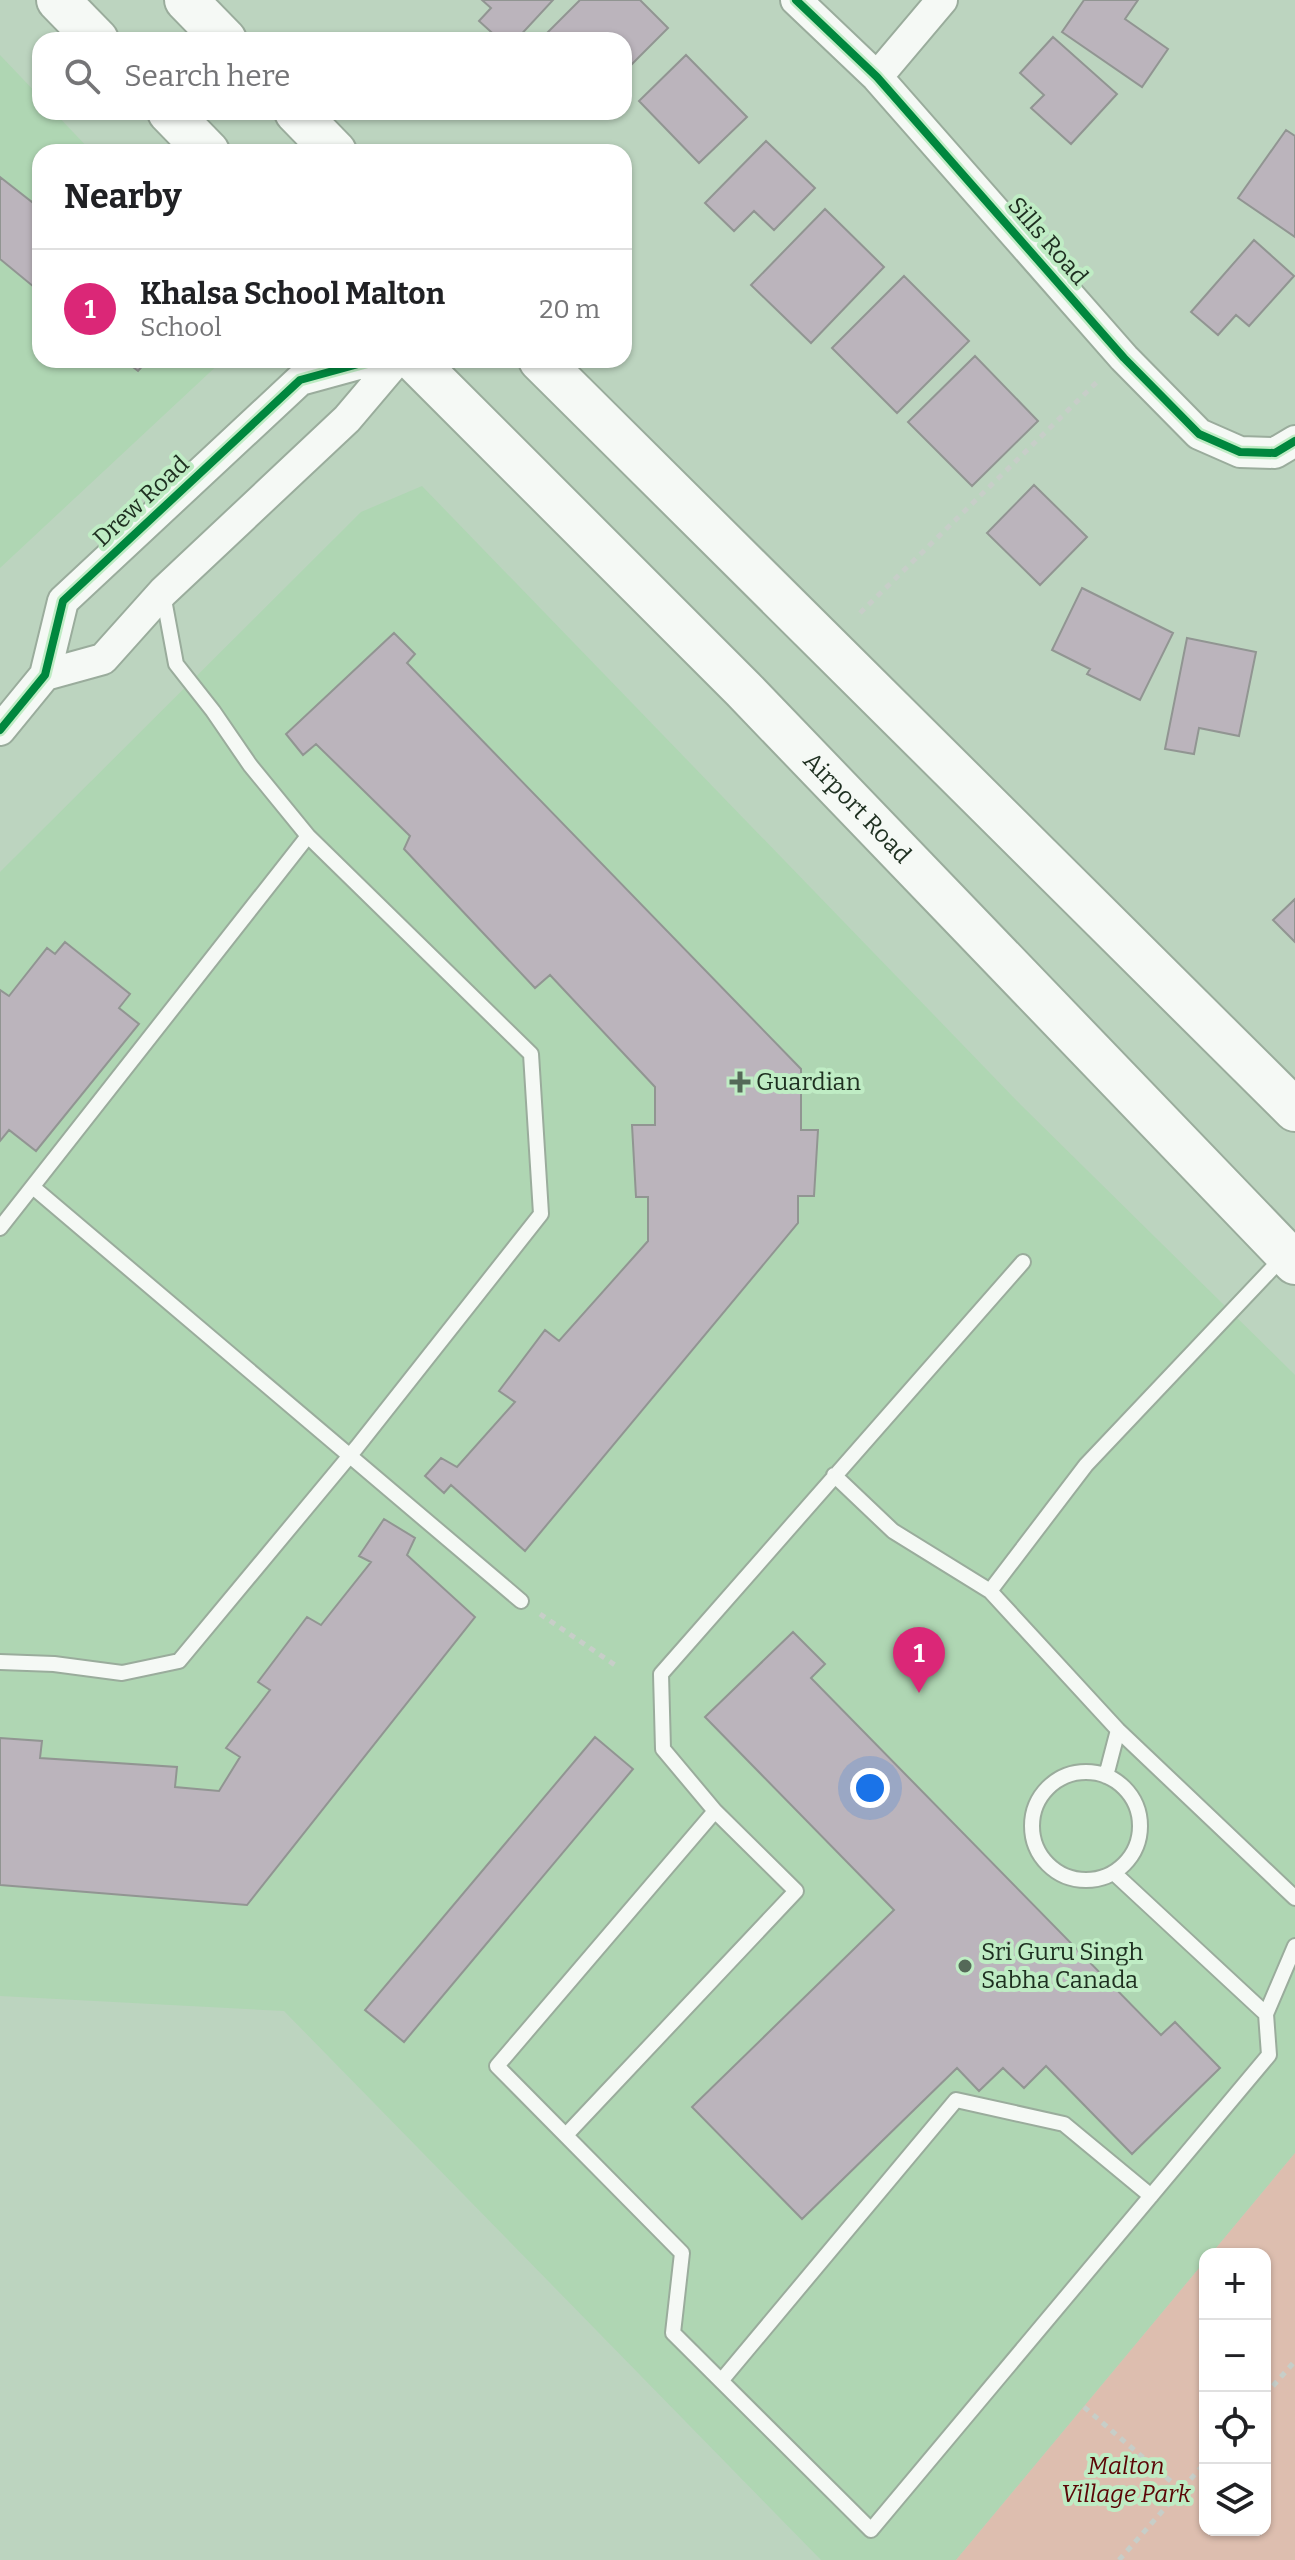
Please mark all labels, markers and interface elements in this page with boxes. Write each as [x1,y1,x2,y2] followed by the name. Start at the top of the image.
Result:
[32,32,632,120] search box
[60,54,104,98] icon: search
[124,58,291,94] text: Search here
[64,176,182,217] text: Nearby
[1002,191,1094,291] street label: Sills Road
[140,276,445,312] text: Khalsa School Malton
[84,294,96,325] text: 1
[539,294,600,325] text: 20 m
[140,312,222,343] text: School
[88,450,194,552] street label: Drew Road
[798,747,917,869] street label: Airport Road
[756,1068,861,1096] place label: Guardian
[731,1073,749,1091] marker: Guardian
[893,1627,945,1693] pin: 1
[850,1768,890,1808] your location
[981,1938,1143,1994] place label: Sri Guru Singh Sabha Canada
[956,1957,974,1975] marker: Sri Guru Singh Sabha Canada
[1199,2248,1271,2536] map controls
[1199,2248,1271,2320] button: +
[1199,2320,1271,2392] button: −
[1199,2392,1271,2464] button: locate
[1061,2452,1192,2508] park label: Malton Village Park
[1199,2464,1271,2536] button: layers

